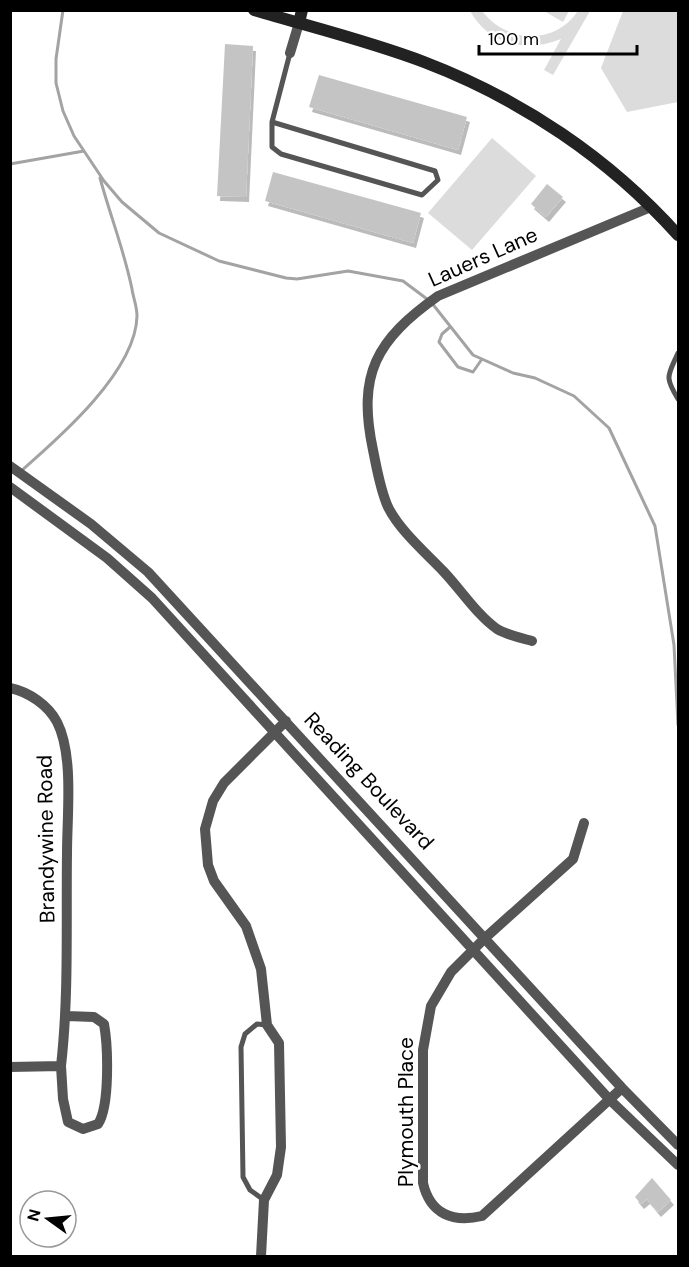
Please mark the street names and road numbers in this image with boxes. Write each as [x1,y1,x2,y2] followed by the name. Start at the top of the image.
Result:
[424,220,542,294] street label: Lauers Lane
[298,706,440,856] street label: Reading Boulevard
[31,755,61,923] street label: Brandywine Road
[392,1037,420,1187] street label: Plymouth Place

